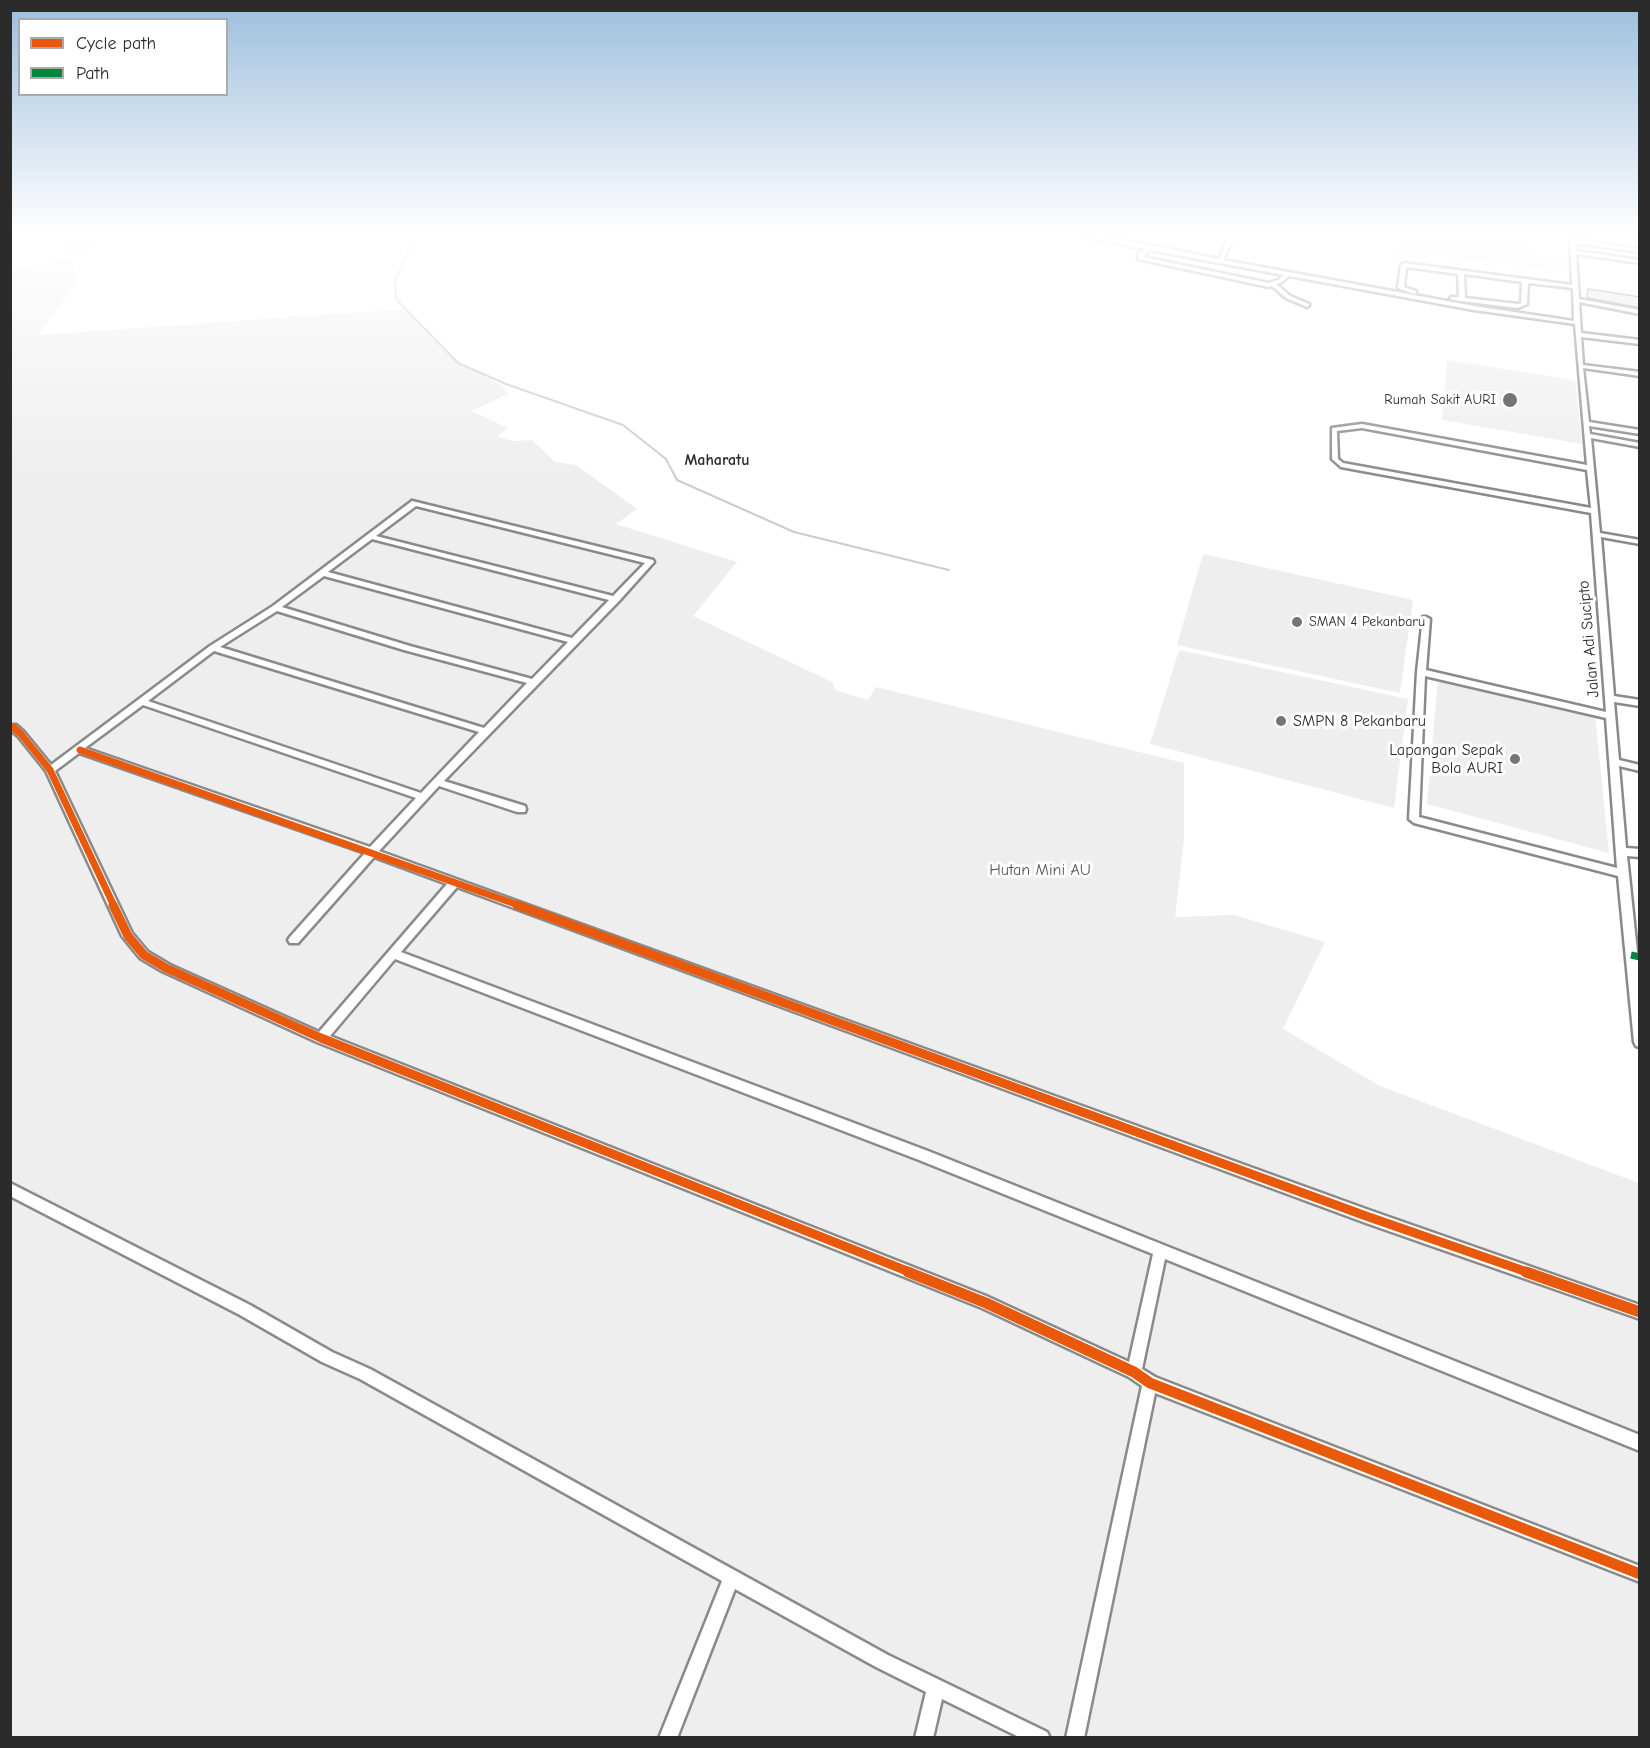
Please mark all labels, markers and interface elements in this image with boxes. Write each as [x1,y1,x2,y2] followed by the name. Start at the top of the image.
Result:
[18,18,228,96] legend
[76,33,156,54] text: Cycle path
[76,63,109,84] text: Path
[1501,391,1519,409] marker: Rumah Sakit AURI
[1384,392,1496,408] place label: Rumah Sakit AURI
[684,450,750,470] district label: Maharatu
[1574,580,1604,698] street label: Jalan Adi Sucipto
[1309,614,1425,630] place label: SMAN 4 Pekanbaru
[1290,615,1304,629] marker: SMAN 4 Pekanbaru
[1293,711,1426,731] place label: SMPN 8 Pekanbaru
[1274,714,1288,728] marker: SMPN 8 Pekanbaru
[1389,740,1503,778] place label: Lapangan Sepak Bola AURI
[1508,752,1522,766] marker: Lapangan Sepak Bola AURI
[989,860,1091,880] park label: Hutan Mini AU

